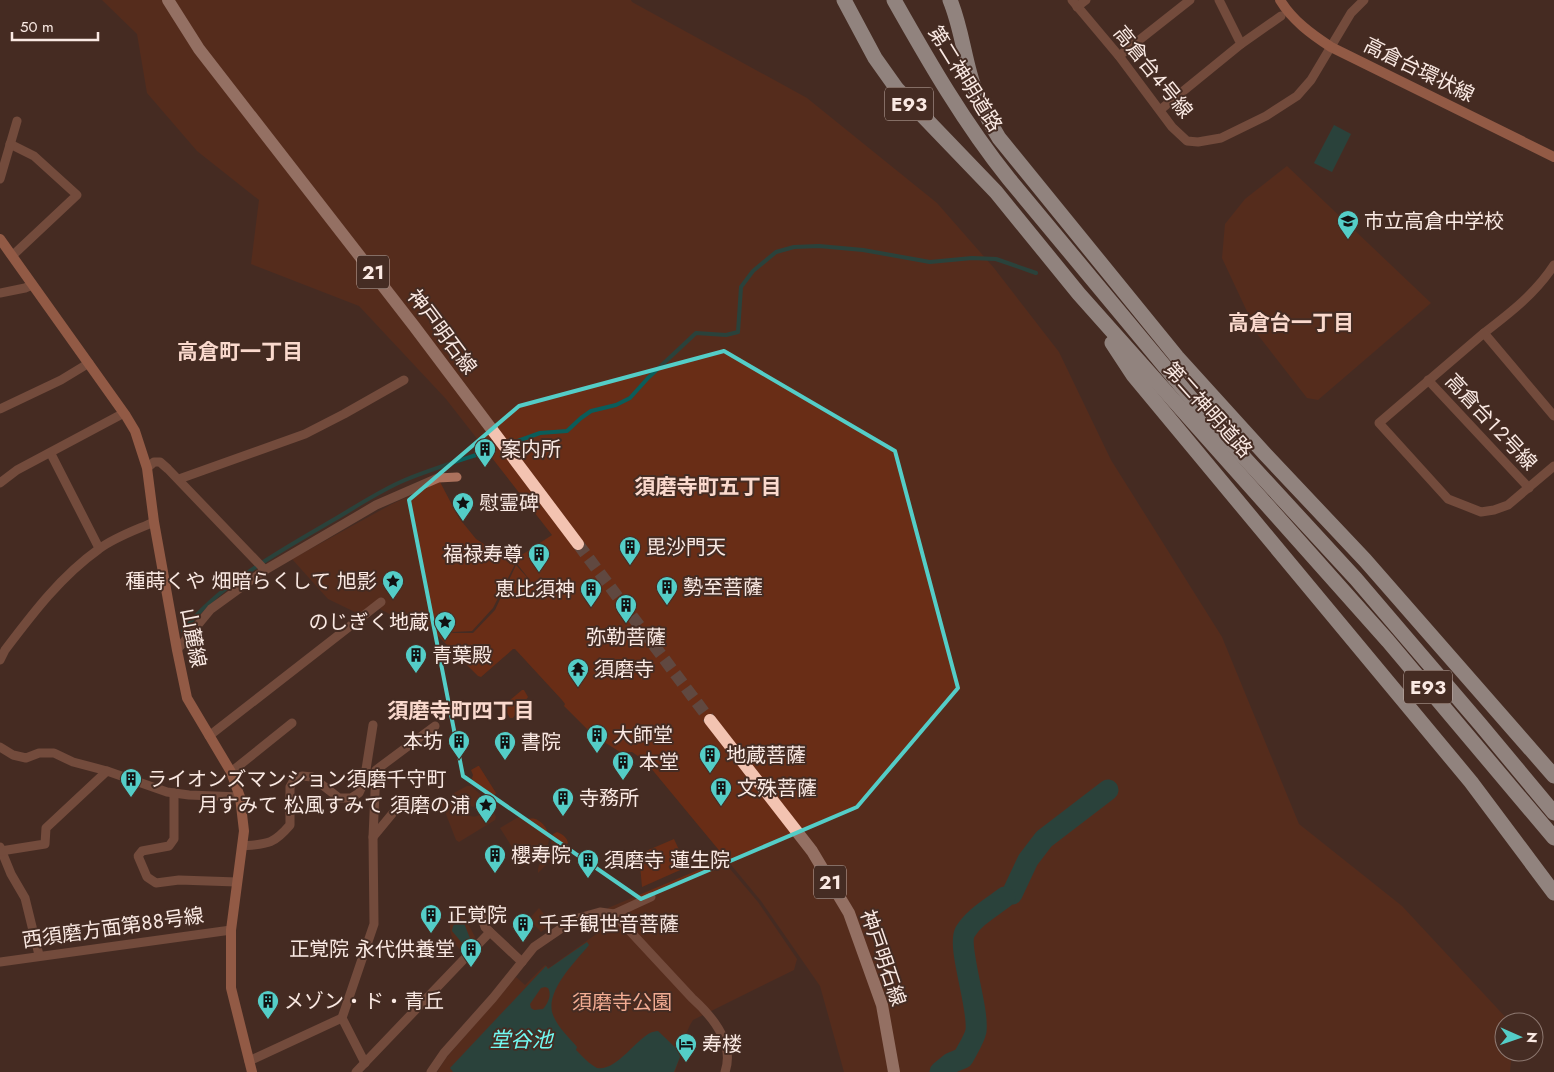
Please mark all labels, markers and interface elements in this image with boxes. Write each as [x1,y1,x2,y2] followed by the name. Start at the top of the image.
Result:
[12,10,99,42] scale bar
[20,16,54,38] text: 50 m
[921,20,1009,138] street label: 第二神明道路
[1107,20,1199,124] street label: 高倉台４号線
[1359,31,1479,109] street label: 高倉台環状線
[885,88,933,120] road number: E93
[1364,207,1504,236] place label: 市立高倉中学校
[1336,209,1360,240] school or university icon: 市立高倉中学校
[357,256,389,288] road number: 21
[400,283,484,381] street label: 神戸明石線
[1228,308,1354,338] district label: 高倉台一丁目
[177,337,303,367] district label: 高倉町一丁目
[1157,356,1259,464] street label: 第二神明道路
[1438,367,1544,477] street label: 高倉台１２号線
[501,435,561,464] place label: 案内所
[473,437,497,468] building icon: 案内所
[635,472,782,502] district label: 須磨寺町五丁目
[479,489,539,518] place label: 慰霊碑
[451,491,475,522] place icon: 慰霊碑
[646,533,726,562] place label: 毘沙門天
[618,535,642,566] building icon: 毘沙門天
[443,540,523,569] place label: 福禄寿尊
[527,542,551,573] building icon: 福禄寿尊
[126,567,377,596] place label: 種蒔くや 畑暗らくして 旭影
[381,569,405,600] place icon: 種蒔くや 畑暗らくして 旭影
[683,573,763,602] place label: 勢至菩薩
[495,575,575,604] place label: 恵比須神
[655,575,679,606] building icon: 勢至菩薩
[579,577,603,608] building icon: 恵比須神
[614,593,638,624] building icon: 弥勒菩薩
[173,606,213,670] street label: 山麓線
[309,608,429,637] place label: のじぎく地蔵
[433,610,457,641] place icon: のじぎく地蔵
[586,623,666,652] place label: 弥勒菩薩
[432,641,492,670] place label: 青葉殿
[404,643,428,674] building icon: 青葉殿
[594,655,654,684] place label: 須磨寺
[566,657,590,688] temple icon: 須磨寺
[1404,670,1452,704] road number: E93
[388,696,535,726] district label: 須磨寺町四丁目
[613,721,673,750] place label: 大師堂
[585,723,609,754] building icon: 大師堂
[403,727,443,756] place label: 本坊
[521,728,561,757] place label: 書院
[447,729,471,760] building icon: 本坊
[493,730,517,761] building icon: 書院
[726,741,806,770] place label: 地蔵菩薩
[698,743,722,774] building icon: 地蔵菩薩
[639,748,679,777] place label: 本堂
[611,750,635,781] building icon: 本堂
[147,765,447,794] place label: ライオンズマンション須磨千守町
[119,767,143,798] building icon: ライオンズマンション須磨千守町
[737,774,817,803] place label: 文殊菩薩
[709,776,733,807] building icon: 文殊菩薩
[579,784,639,813] place label: 寺務所
[551,786,575,817] building icon: 寺務所
[198,791,470,820] place label: 月すみて 松風すみて 須磨の浦
[474,793,498,824] place icon: 月すみて 松風すみて 須磨の浦
[511,841,571,870] place label: 櫻寿院
[483,843,507,874] building icon: 櫻寿院
[604,846,730,875] place label: 須磨寺 蓮生院
[576,848,600,879] building icon: 須磨寺 蓮生院
[814,866,846,899] road number: 21
[20,901,206,955] street label: 西須磨方面第８８号線
[447,901,507,930] place label: 正覚院
[419,903,443,934] building icon: 正覚院
[853,906,913,1010] street label: 神戸明石線
[539,910,679,939] place label: 千手観世音菩薩
[511,912,535,943] building icon: 千手観世音菩薩
[289,935,455,964] place label: 正覚院 永代供養堂
[459,937,483,968] building icon: 正覚院 永代供養堂
[284,987,444,1016] place label: メゾン・ド・青丘
[572,988,672,1017] park label: 須磨寺公園
[256,989,280,1020] building icon: メゾン・ド・青丘
[1494,1012,1544,1062] north arrow
[490,1025,554,1055] water label: 堂谷池
[702,1030,742,1059] place label: 寿楼
[674,1032,698,1063] hotel icon: 寿楼
[1522,1032,1542,1043] text: N

